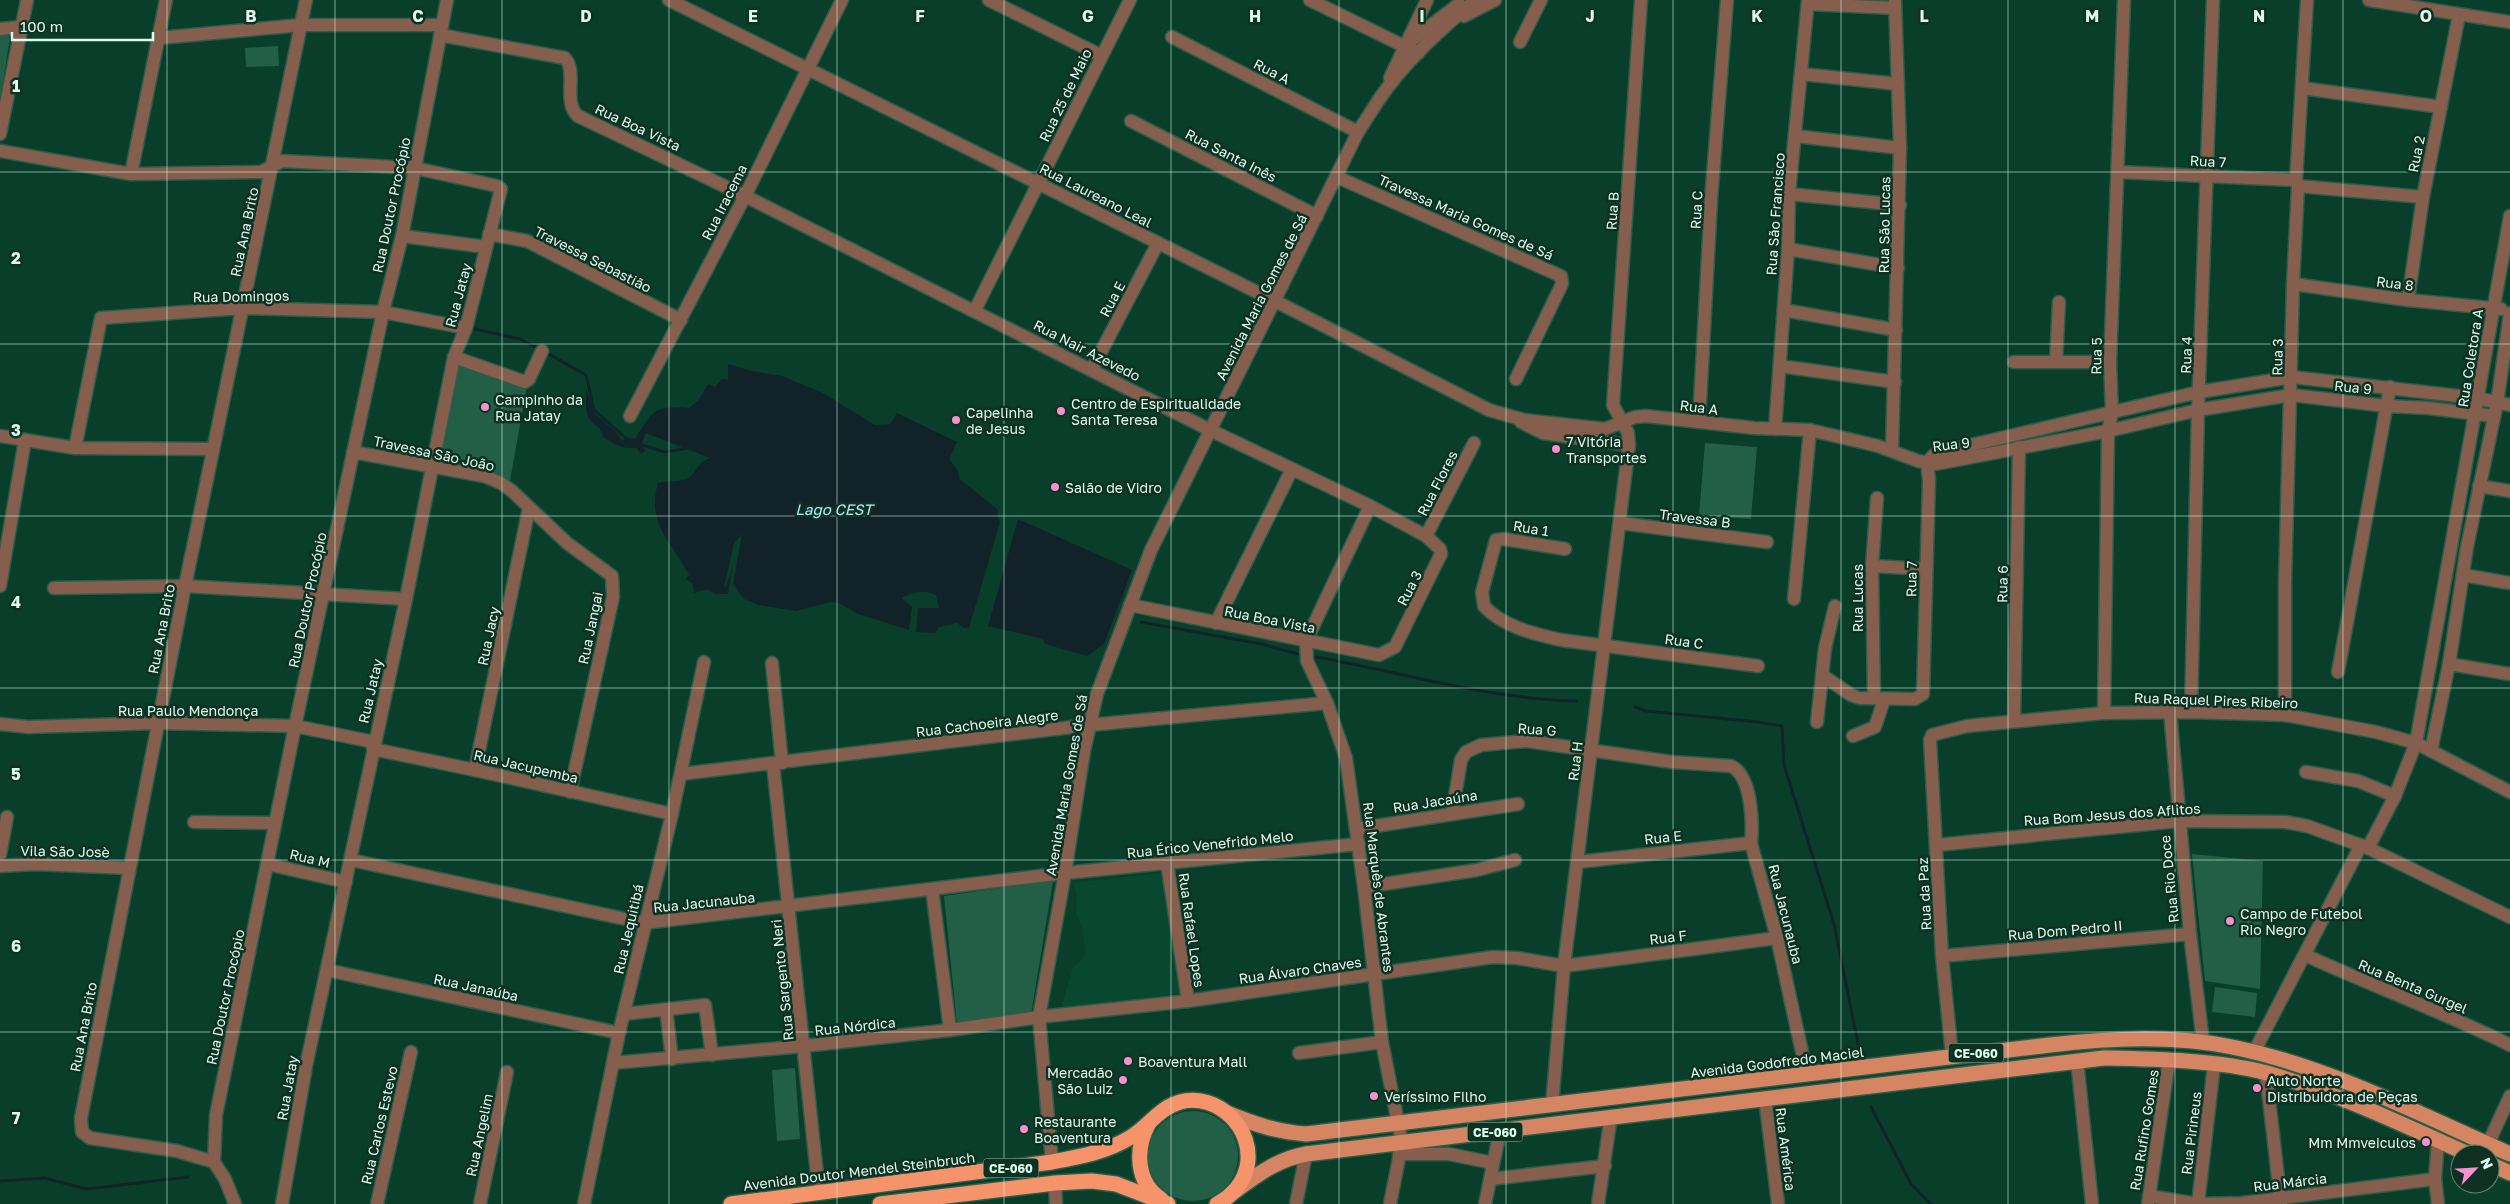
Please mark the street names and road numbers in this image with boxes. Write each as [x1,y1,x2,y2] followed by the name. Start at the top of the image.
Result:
[1035,46,1095,144] street label: Rua 25 de Maio
[1251,55,1294,88] street label: Rua A
[593,100,683,154] street label: Rua Boa Vista
[1183,125,1279,185] street label: Rua Santa Inês
[2404,134,2428,174] street label: Rua 2
[368,136,414,274] street label: Rua Doutor Procópio
[1762,152,1788,276] street label: Rua São Francisco
[2189,152,2227,170] street label: Rua 7
[1037,159,1155,231] street label: Rua Laureano Leal
[698,161,750,243] street label: Rua Iracema
[1376,171,1556,263] street label: Travessa Maria Gomes de Sá
[1875,176,1893,274] street label: Rua São Lucas
[226,186,262,278] street label: Rua Ana Brito
[1687,190,1705,230] street label: Rua C
[1602,191,1622,231] street label: Rua B
[1212,211,1310,383] street label: Avenida Maria Gomes de Sá
[532,222,654,296] street label: Travessa Sebastião
[441,261,475,329] street label: Rua Jatay
[2375,272,2415,294] street label: Rua 8
[1096,278,1128,320] street label: Rua E
[193,287,289,305] street label: Rua Domingos
[2454,307,2486,409] street label: Rua Coletora A
[1031,316,1143,384] street label: Rua Nair Azevedo
[2177,336,2195,374] street label: Rua 4
[2087,337,2105,375] street label: Rua 5
[2268,338,2286,376] street label: Rua 3
[2333,377,2373,397] street label: Rua 9
[1679,396,1720,418] street label: Rua A
[372,432,496,474] street label: Travessa São João
[1931,433,1971,455] street label: Rua 9
[1413,447,1461,519] street label: Rua Flores
[1658,505,1732,531] street label: Travessa B
[1512,517,1550,539] street label: Rua 1
[284,531,330,669] street label: Rua Doutor Procópio
[1902,561,1920,597] street label: Rua 7
[1849,564,1866,632] street label: Rua Lucas
[1993,565,2011,603] street label: Rua 6
[1393,568,1425,608] street label: Rua 3
[144,583,178,675] street label: Rua Ana Brito
[574,590,606,666] street label: Rua Jangai
[1223,602,1317,636] street label: Rua Boa Vista
[473,605,503,667] street label: Rua Jacy
[1664,630,1704,652] street label: Rua C
[354,657,386,725] street label: Rua Jatay
[2134,689,2298,711] street label: Rua Raquel Pires Ribeiro
[1042,693,1090,877] street label: Avenida Maria Gomes de Sá
[118,702,258,719] street label: Rua Paulo Mendonça
[915,706,1059,740] street label: Rua Cachoeira Alegre
[1517,719,1557,739] street label: Rua G
[1564,740,1586,782] street label: Rua H
[472,746,580,786] street label: Rua Jacupemba
[1392,786,1478,816] street label: Rua Jacaúna
[2023,799,2201,829] street label: Rua Bom Jesus dos Aflitos
[1360,801,1398,973] street label: Rua Marquês de Abrantes
[1126,827,1294,861] street label: Rua Érico Venefrido Melo
[1643,827,1683,847] street label: Rua E
[2156,834,2182,924] street label: Rua Rio Doce
[20,842,110,860] street label: Vila São Josè
[288,845,332,871] street label: Rua M
[1914,857,1934,931] street label: Rua da Paz
[1765,862,1807,966] street label: Rua Jacunauba
[1176,872,1208,988] street label: Rua Rafael Lopes
[609,882,647,976] street label: Rua Jequitibá
[652,888,756,916] street label: Rua Jacunauba
[2007,917,2123,943] street label: Rua Dom Pedro II
[767,918,797,1042] street label: Rua Sargento Neri
[1648,926,1688,948] street label: Rua F
[202,928,248,1066] street label: Rua Doutor Procópio
[1237,953,1363,987] street label: Rua Álvaro Chaves
[2356,955,2470,1017] street label: Rua Benta Gurgel
[432,970,520,1004] street label: Rua Janaúba
[66,981,100,1073] street label: Rua Ana Brito
[814,1013,896,1039] street label: Rua Nórdica
[1689,1043,1865,1081] street label: Avenida Godofredo Maciel
[1948,1044,2004,1062] road number: CE-060
[273,1054,301,1122] street label: Rua Jatay
[357,1064,401,1186] street label: Rua Carlos Estevo
[2126,1068,2162,1192] street label: Rua Rufino Gomes
[2177,1090,2205,1176] street label: Rua Pirineus
[462,1092,496,1178] street label: Rua Angelim
[1772,1106,1800,1192] street label: Rua América
[1468,1122,1522,1142] road number: CE-060
[742,1148,976,1194] street label: Avenida Doutor Mendel Steinbruch
[984,1158,1038,1178] road number: CE-060
[2252,1169,2328,1195] street label: Rua Márcia

